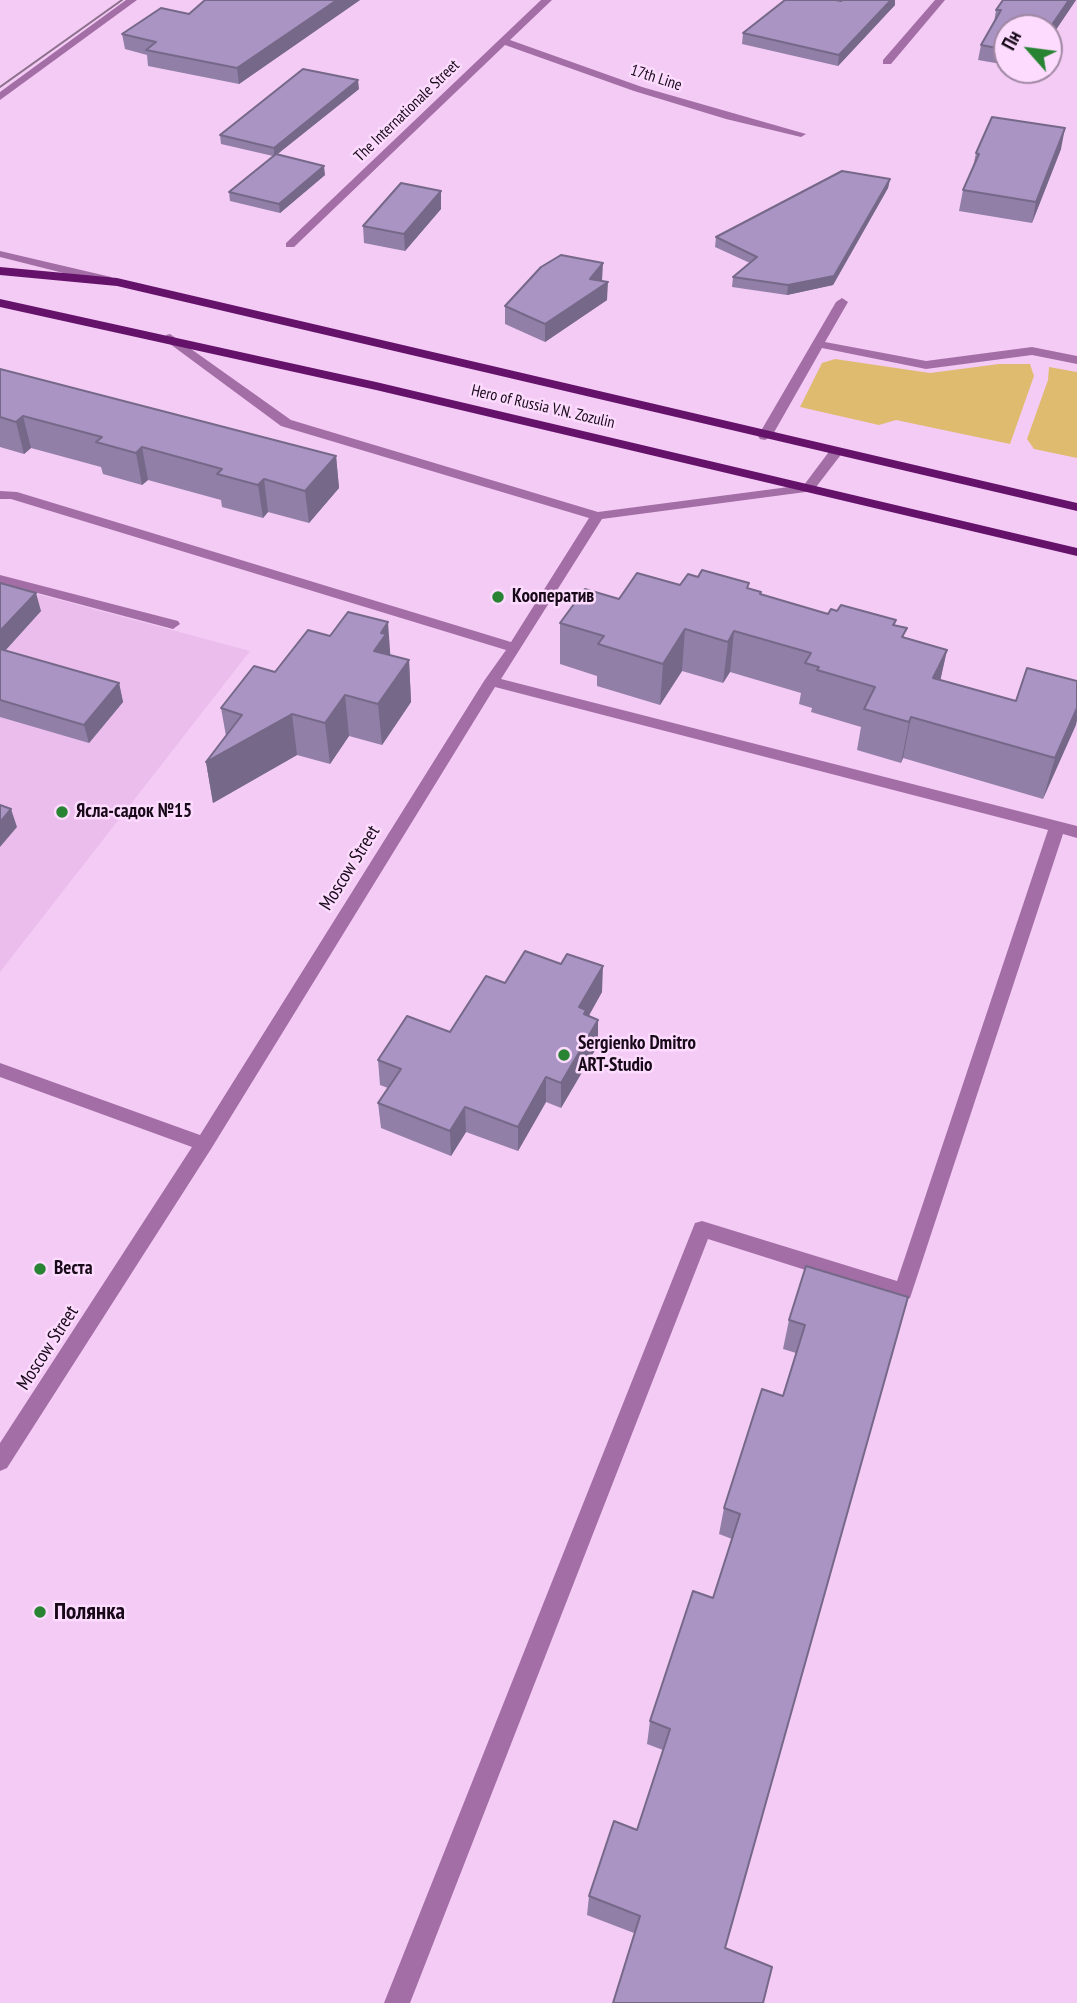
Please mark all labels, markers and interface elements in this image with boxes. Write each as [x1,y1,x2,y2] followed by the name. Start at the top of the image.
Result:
[993,14,1063,84] north arrow
[996,26,1026,54] text: Пн
[350,56,464,166] street label: The Internationale Street
[628,61,684,95] street label: 17th Line
[469,381,617,433] street label: Hero of Russia V.N. Zozulin
[512,586,594,608] place label: Кооператив
[490,589,506,605] marker: Кооператив
[76,801,192,823] place label: Ясла-садок №15
[54,804,70,820] marker: Ясла-садок №15
[315,821,385,915] street label: Moscow Street
[578,1033,696,1077] place label: Sergienko Dmitro ART-Studio
[556,1047,572,1063] marker: Sergienko Dmitro ART-Studio
[54,1258,92,1280] place label: Веста
[32,1261,48,1277] marker: Веста
[12,1302,84,1394] street label: Moscow Street
[54,1598,125,1626] place label: Полянка
[32,1604,48,1620] marker: Полянка

